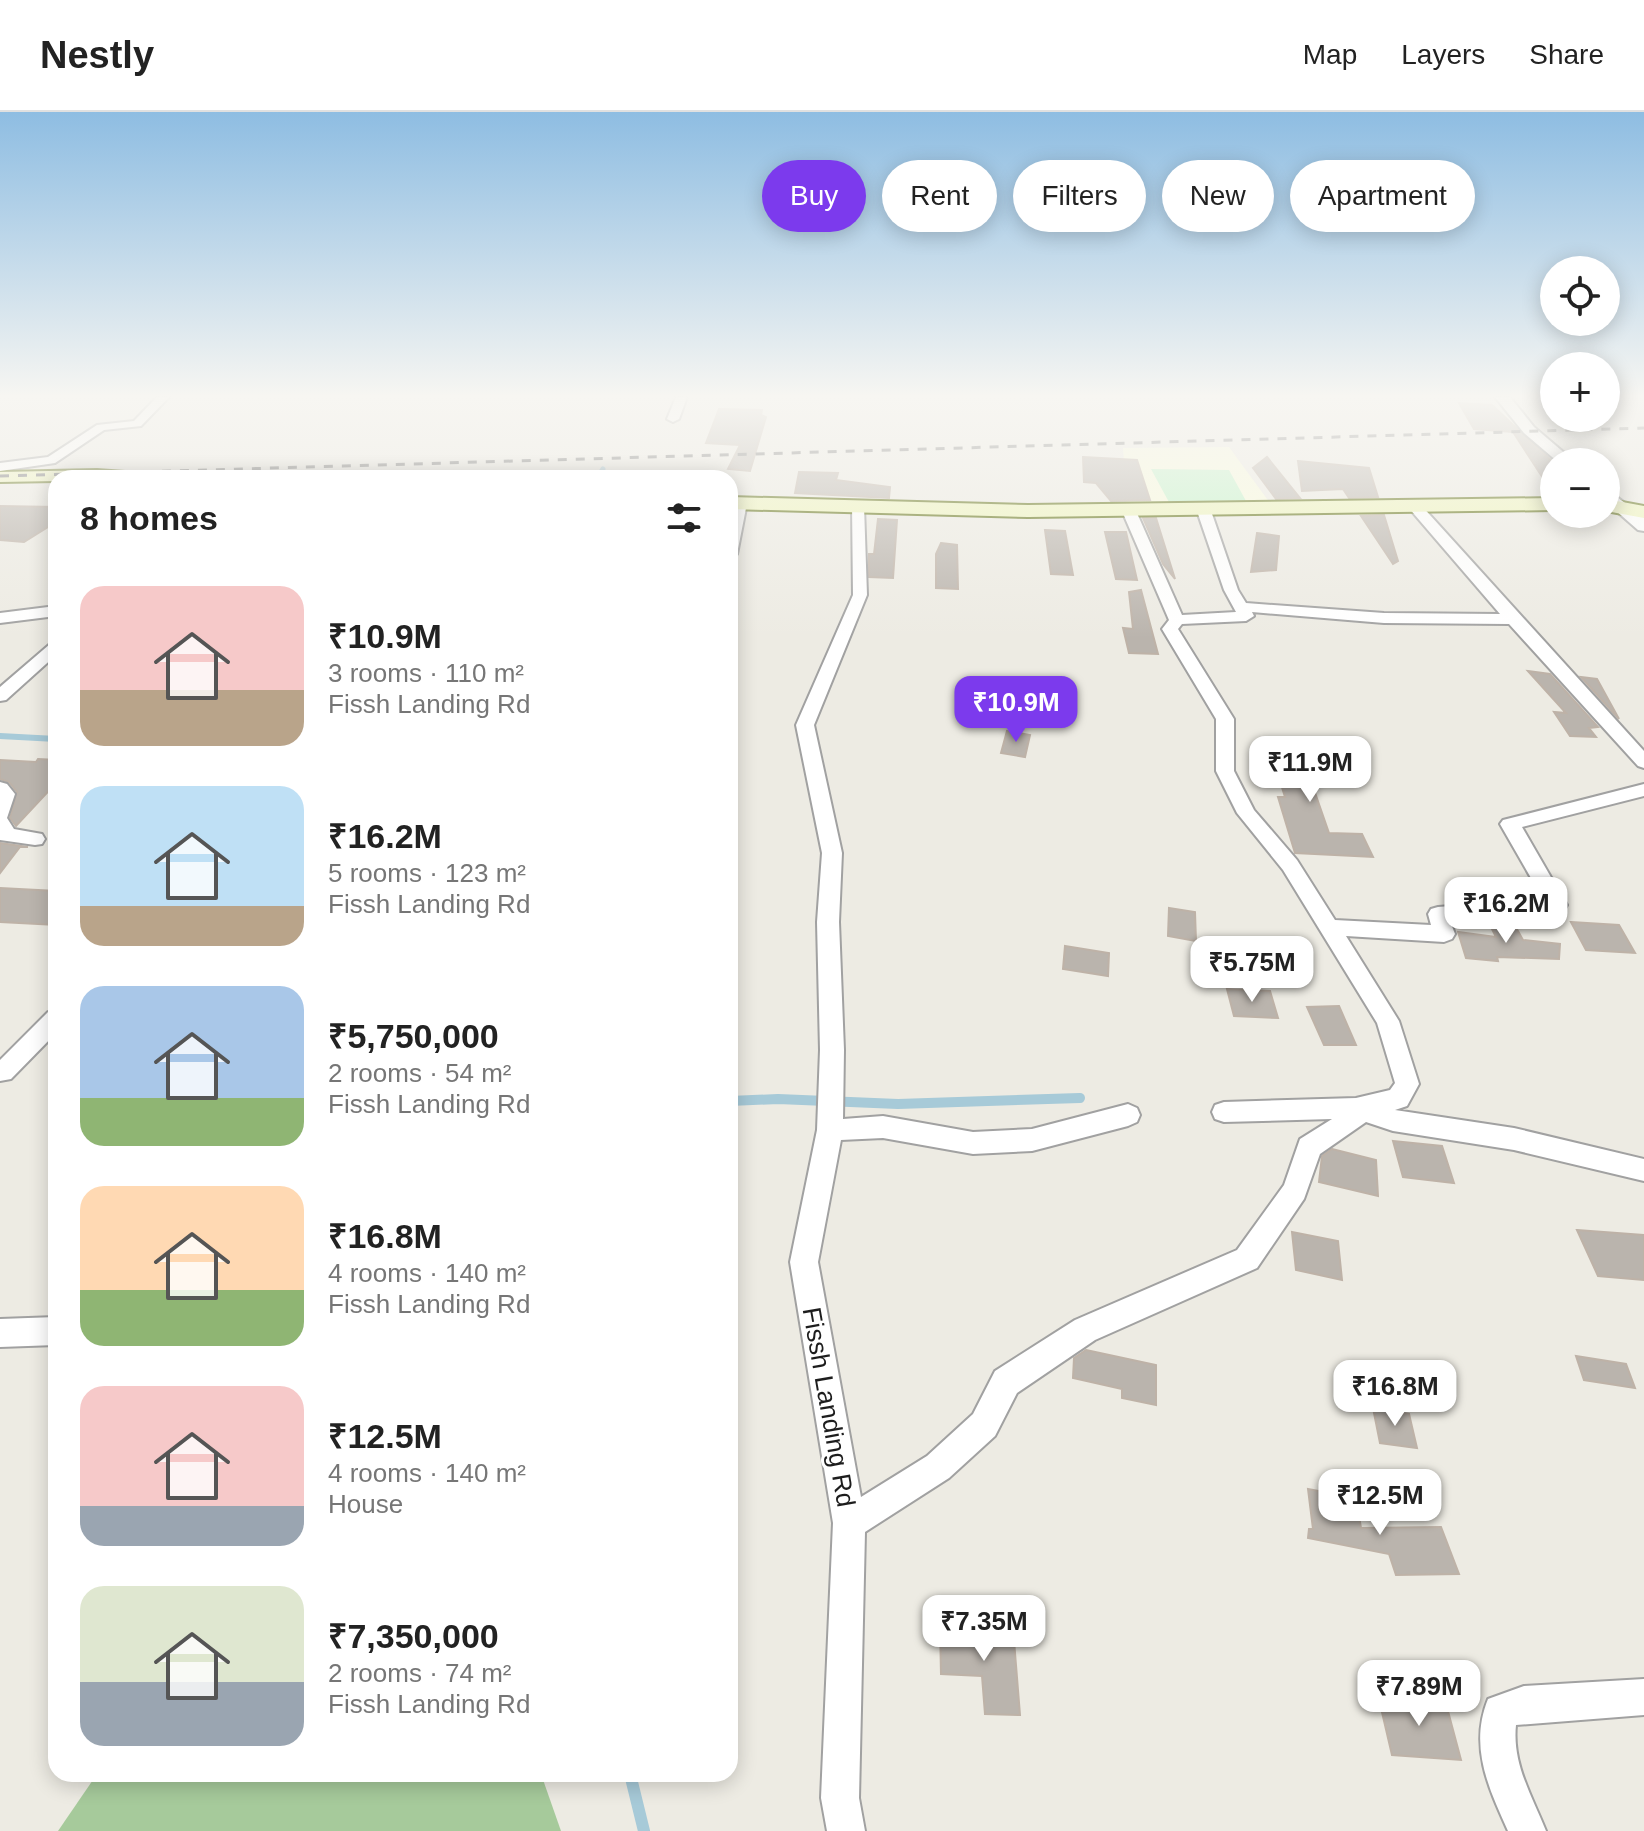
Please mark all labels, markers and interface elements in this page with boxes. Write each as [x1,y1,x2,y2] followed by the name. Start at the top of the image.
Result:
[40,34,154,76] text: Nestly
[1303,39,1357,70] text: Map
[1401,39,1485,70] text: Layers
[1529,39,1604,70] text: Share
[762,160,866,232] chip: Buy
[882,160,997,232] chip: Rent
[1013,160,1146,232] chip: Filters
[1162,160,1274,232] chip: New
[1290,160,1475,232] chip: Apartment
[1540,256,1620,528] map controls
[1540,256,1620,336] button: locate
[1540,352,1620,432] button: +
[1540,448,1620,528] button: −
[662,496,706,540] icon: filters
[80,499,218,537] text: 8 homes
[328,617,442,655] text: ₹10.9M
[144,618,240,714] icon: home
[328,658,524,688] text: 3 rooms · 110 m²
[951,676,1081,744] pin: ₹10.9M
[972,687,1060,717] text: ₹10.9M
[328,689,530,719] text: Fissh Landing Rd
[1245,736,1375,804] pin: ₹11.9M
[1267,747,1353,777] text: ₹11.9M
[328,817,442,855] text: ₹16.2M
[144,818,240,914] icon: home
[328,858,526,888] text: 5 rooms · 123 m²
[1441,877,1571,945] pin: ₹16.2M
[1462,888,1550,918] text: ₹16.2M
[328,889,530,919] text: Fissh Landing Rd
[1187,936,1317,1004] pin: ₹5.75M
[1208,947,1296,977] text: ₹5.75M
[328,1017,499,1055] text: ₹5,750,000
[144,1018,240,1114] icon: home
[328,1058,512,1088] text: 2 rooms · 54 m²
[328,1089,530,1119] text: Fissh Landing Rd
[328,1217,442,1255] text: ₹16.8M
[144,1218,240,1314] icon: home
[328,1258,526,1288] text: 4 rooms · 140 m²
[328,1289,530,1319] text: Fissh Landing Rd
[797,1305,861,1509] street label: Fissh Landing Rd
[1330,1360,1460,1428] pin: ₹16.8M
[1351,1371,1439,1401] text: ₹16.8M
[328,1417,442,1455] text: ₹12.5M
[144,1418,240,1514] icon: home
[328,1458,526,1488] text: 4 rooms · 140 m²
[1315,1469,1445,1537] pin: ₹12.5M
[1336,1480,1424,1510] text: ₹12.5M
[328,1489,403,1519] text: House
[919,1595,1049,1663] pin: ₹7.35M
[940,1606,1028,1636] text: ₹7.35M
[328,1617,499,1655] text: ₹7,350,000
[144,1618,240,1714] icon: home
[328,1658,512,1688] text: 2 rooms · 74 m²
[1354,1660,1484,1728] pin: ₹7.89M
[1375,1671,1463,1701] text: ₹7.89M
[328,1689,530,1719] text: Fissh Landing Rd

